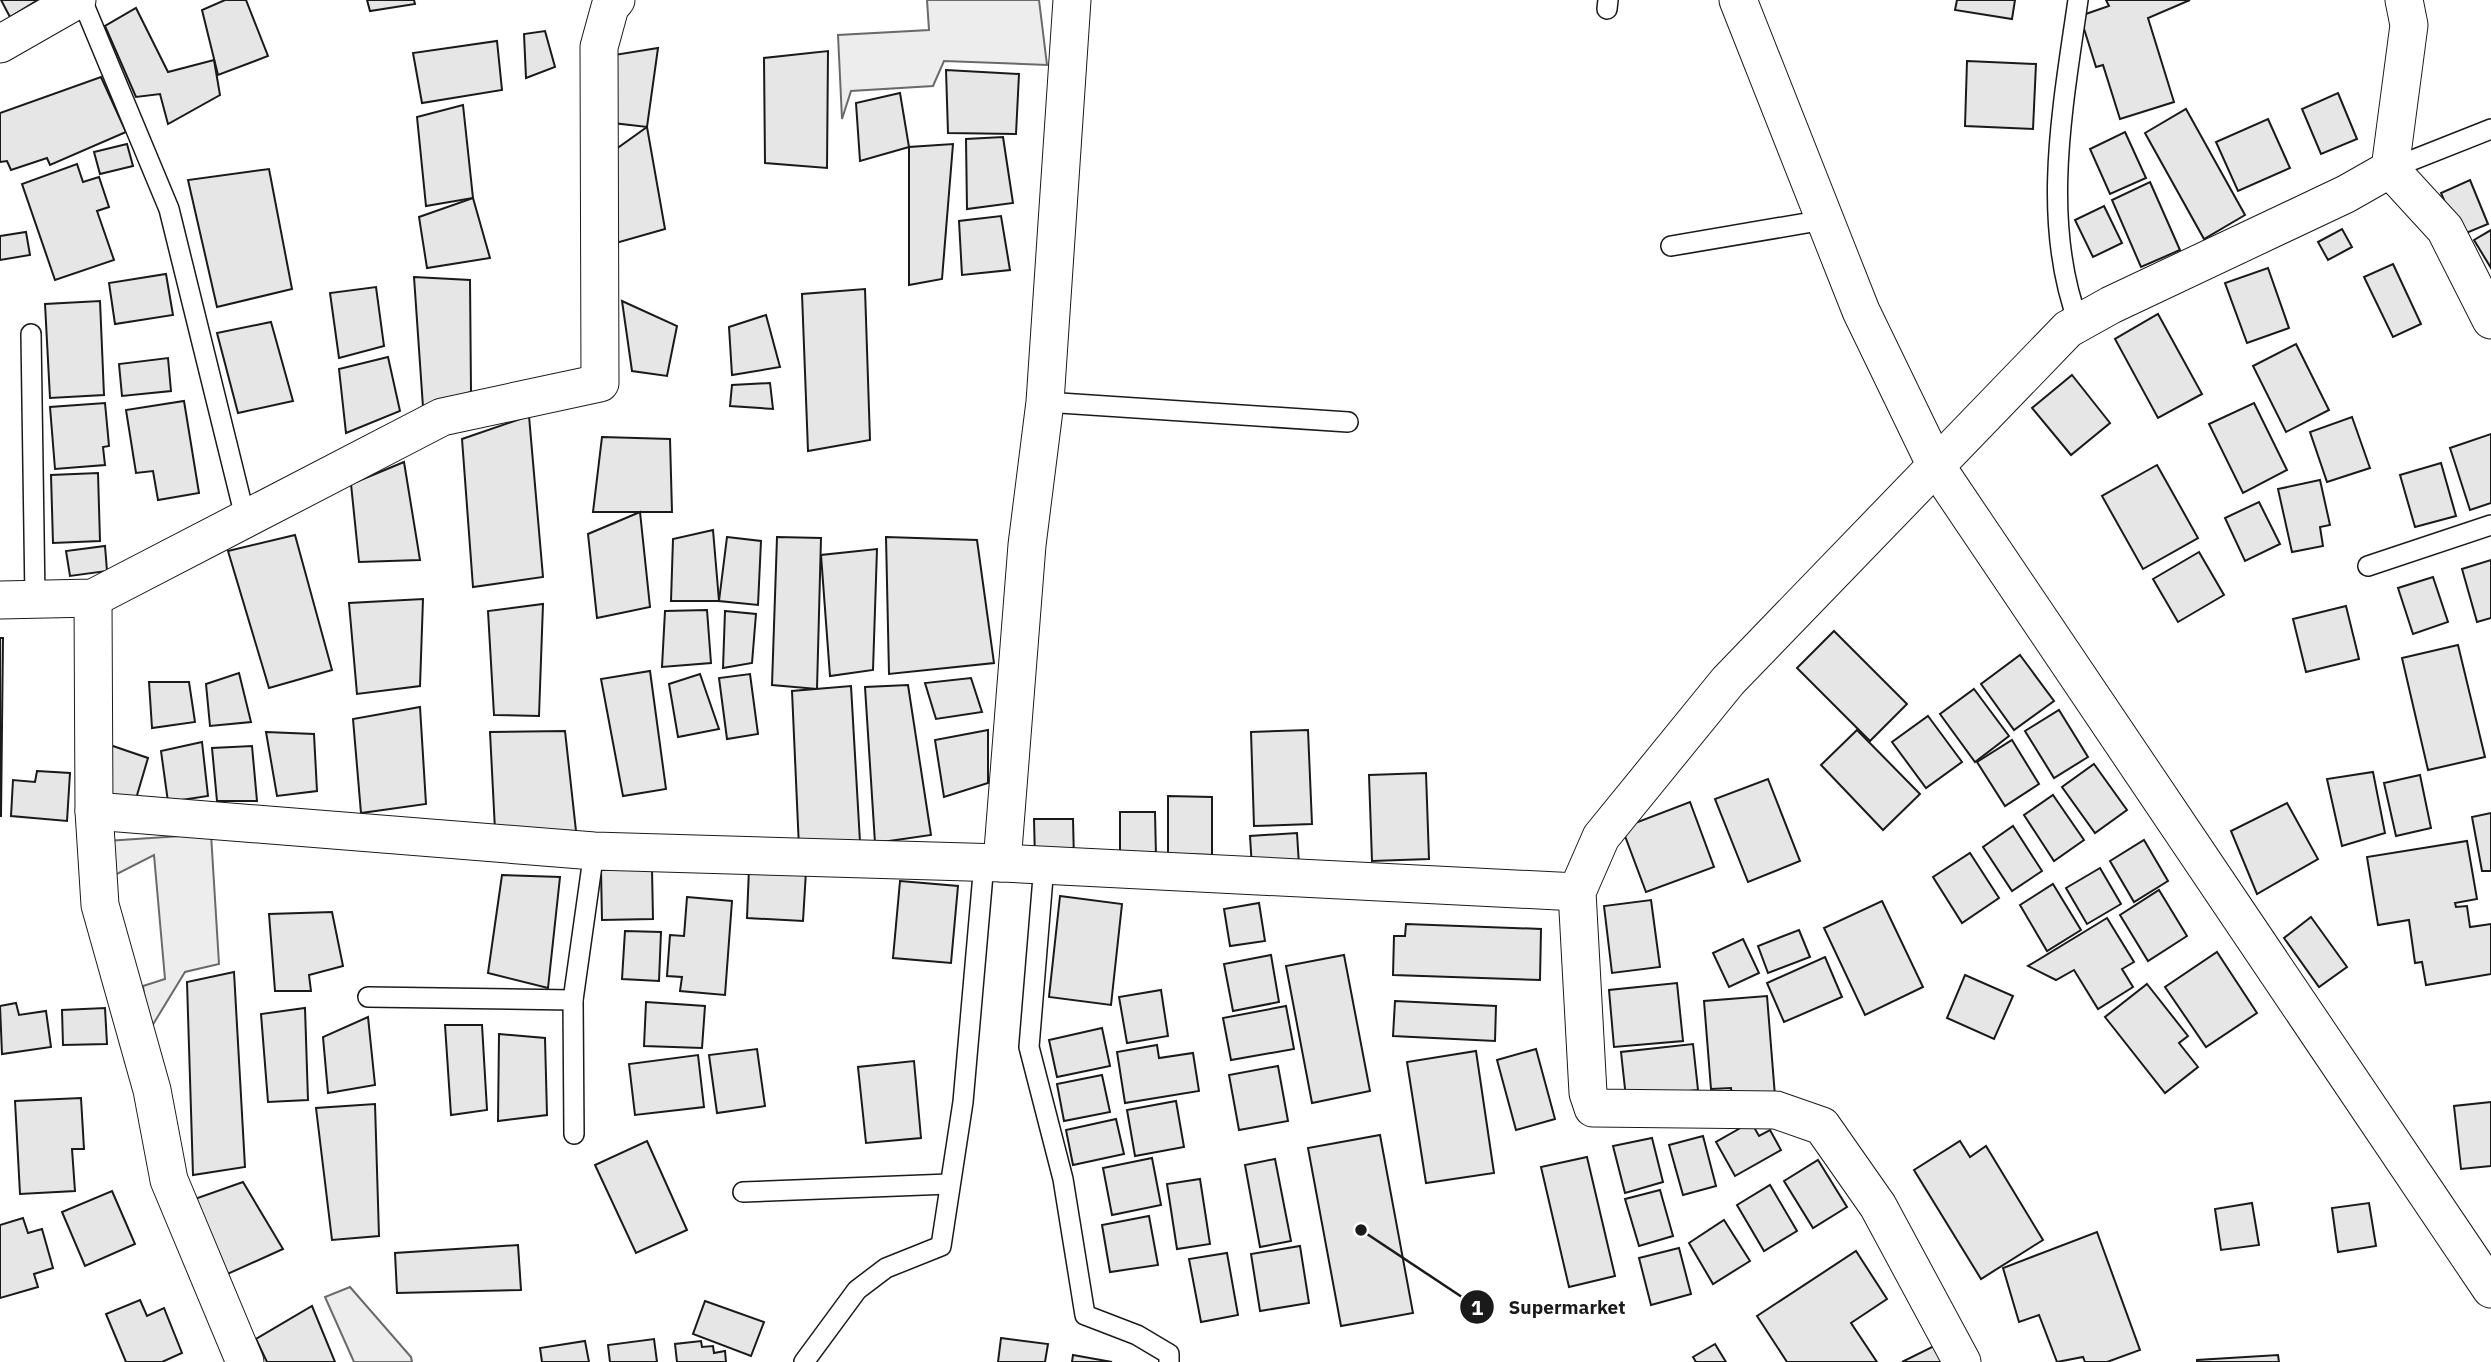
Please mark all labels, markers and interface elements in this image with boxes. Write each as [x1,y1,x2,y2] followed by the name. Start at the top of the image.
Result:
[1460,1287,1640,1327] callout: Supermarket
[1471,1293,1484,1321] text: 1
[1509,1295,1625,1319] text: Supermarket

